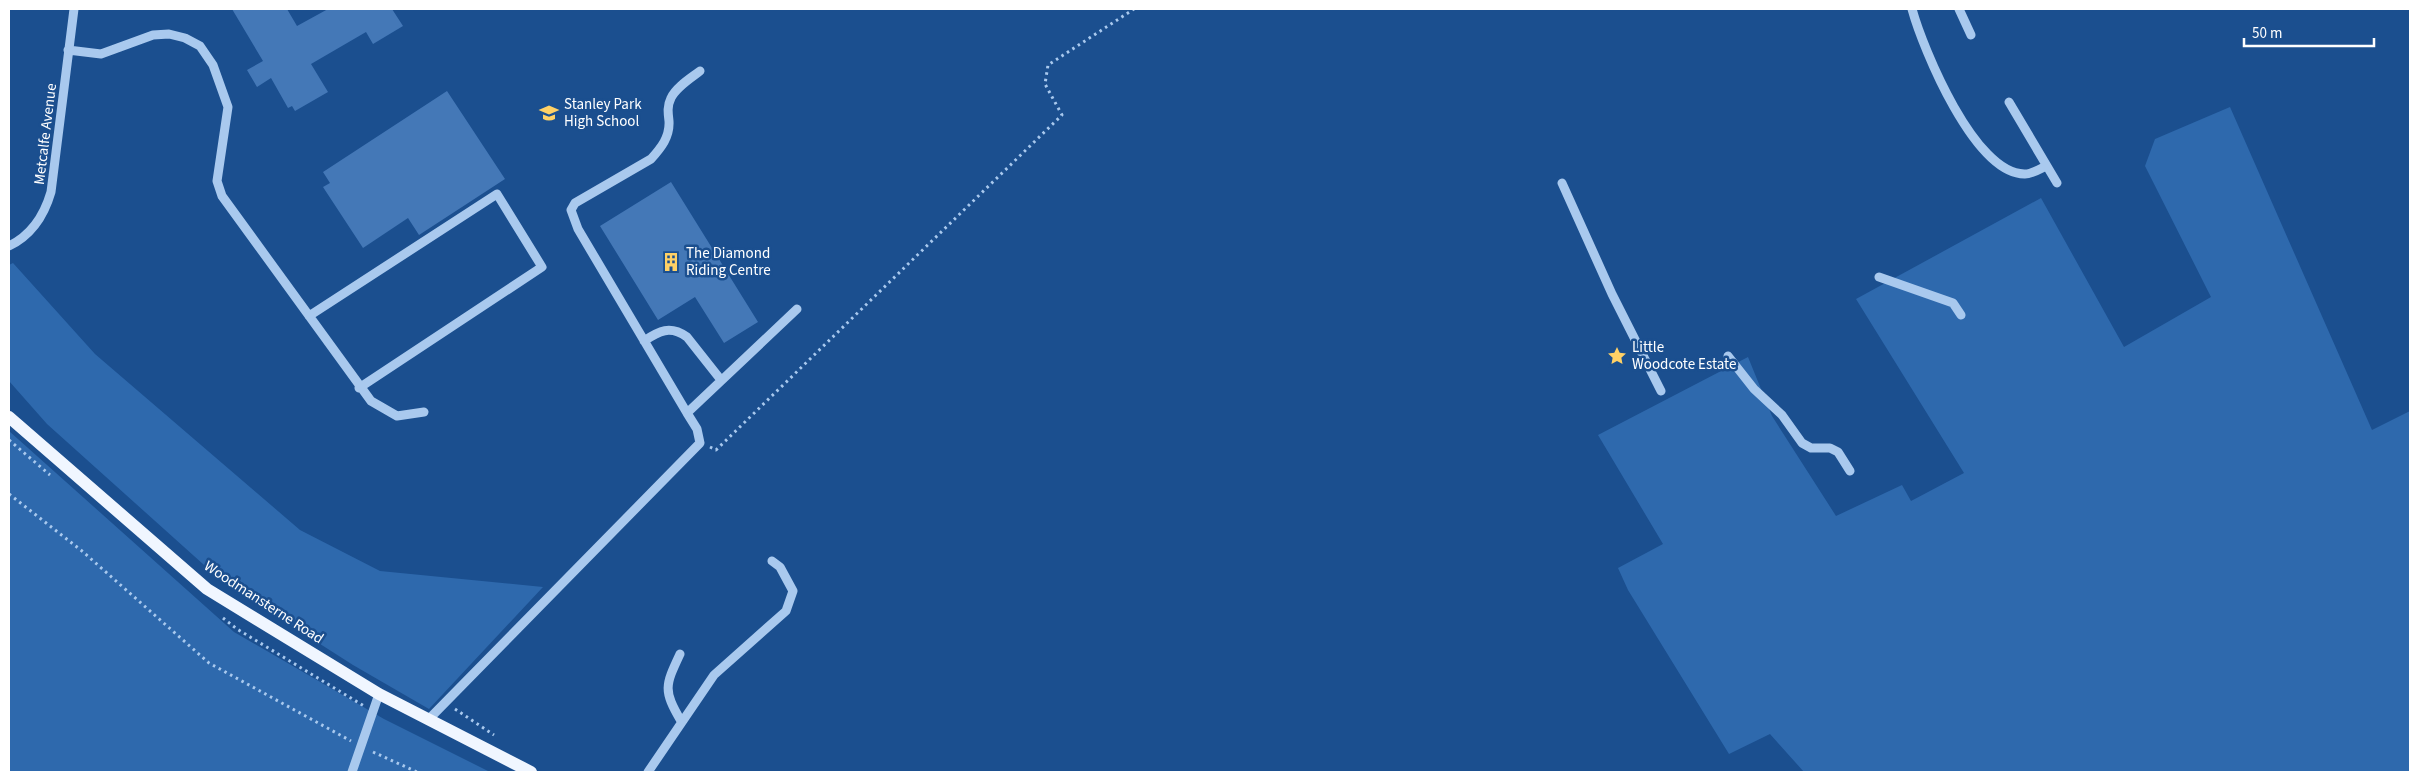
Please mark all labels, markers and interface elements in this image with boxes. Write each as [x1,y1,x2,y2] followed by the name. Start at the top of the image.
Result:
[2244,15,2374,47] scale bar
[2252,23,2282,44] text: 50 m
[29,82,62,186] street label: Metcalfe Avenue
[564,94,642,132] place label: Stanley Park High School
[538,102,560,124] school or university icon: Stanley Park High School
[686,243,771,281] place label: The Diamond Riding Centre
[660,251,682,273] building icon: The Diamond Riding Centre
[1632,337,1736,375] place label: Little Woodcote Estate
[1606,345,1628,367] place icon: Little Woodcote Estate
[200,556,328,649] street label: Woodmansterne Road

